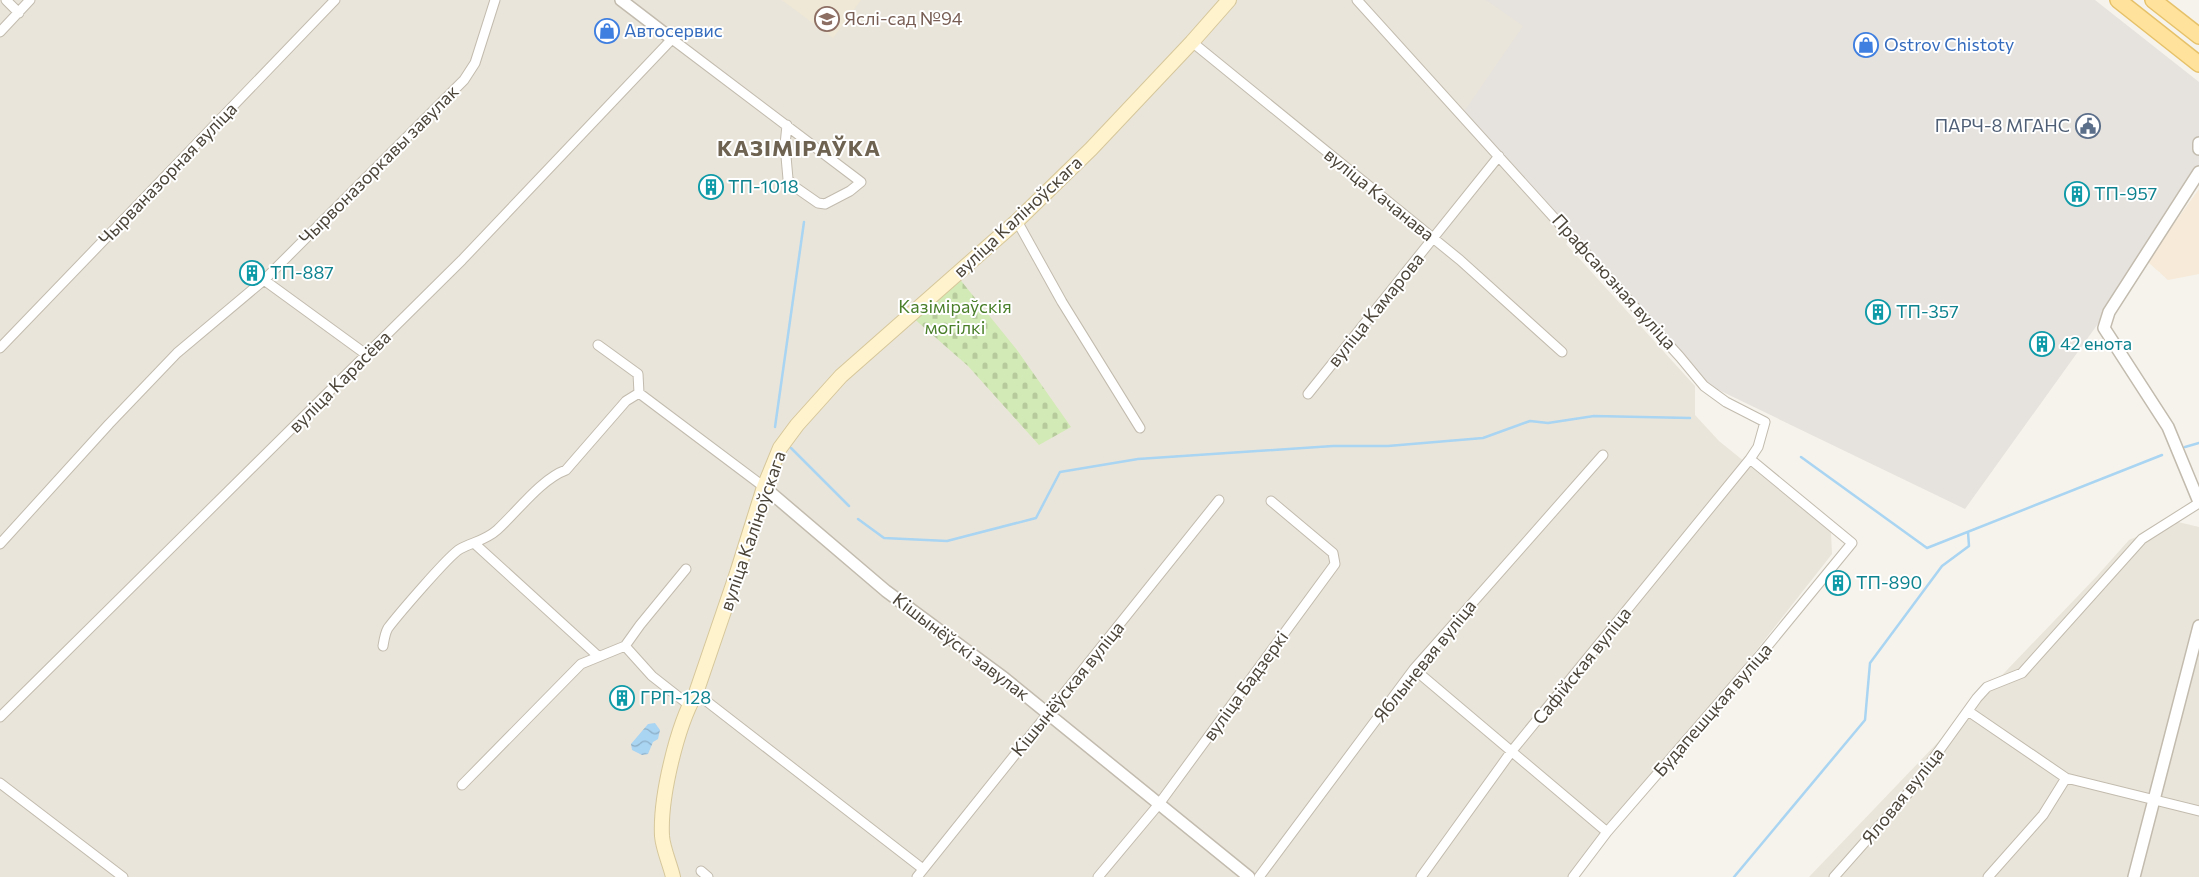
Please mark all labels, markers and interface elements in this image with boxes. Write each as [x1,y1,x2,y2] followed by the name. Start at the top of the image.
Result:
[814,6,840,32] school or university icon: Яслі-сад №94
[844,7,963,29] place label: Яслі-сад №94
[594,18,620,44] shop icon: Автосервис
[624,19,723,41] place label: Автосервис
[1853,32,1879,58] shop icon: Ostrov Chistoty
[1884,33,2014,55] place label: Ostrov Chistoty
[294,80,463,249] street label: Чырвоназоркавы завулак
[93,97,241,249] street label: Чырваназорная вуліца
[2075,113,2101,139] public building icon: ПАРЧ-8 МГАНС
[1935,114,2070,136] place label: ПАРЧ-8 МГАНС
[717,134,881,161] district label: КАЗІМІРАЎКА
[1320,143,1439,245] street label: вуліца Качанава
[948,151,1086,282] street label: вуліца Каліноўскага
[698,174,724,200] building icon: ТП-1018
[728,175,799,197] place label: ТП-1018
[2064,181,2090,207] building icon: ТП-957
[2094,182,2157,204] place label: ТП-957
[1548,209,1681,354] street label: Прафсаюзная вуліца
[1323,248,1428,371] street label: вуліца Камарова
[239,260,265,286] building icon: ТП-887
[270,261,334,283] place label: ТП-887
[898,295,1012,338] park label: Казіміраўскія могілкі
[1865,299,1891,325] building icon: ТП-357
[1896,300,1959,322] place label: ТП-357
[284,326,395,437] street label: вуліца Карасёва
[2029,331,2055,357] building icon: 42 енота
[2060,332,2132,354] place label: 42 енота
[714,448,790,614] street label: вуліца Каліноўскага
[1825,570,1851,596] building icon: ТП-890
[1856,571,1922,593] place label: ТП-890
[889,588,1035,705] street label: Кішынёўскі завулак
[1368,595,1480,726] street label: Яблыневая вуліца
[1527,602,1635,728] street label: Сафійская вуліца
[1006,617,1128,760] street label: Кішынёўская вуліца
[1198,626,1292,745] street label: вуліца Бадзеркі
[1648,638,1776,781] street label: Будапешцкая вуліца
[609,685,635,711] building icon: ГРП-128
[640,686,711,708] place label: ГРП-128
[1857,743,1948,848] street label: Яловая вуліца

